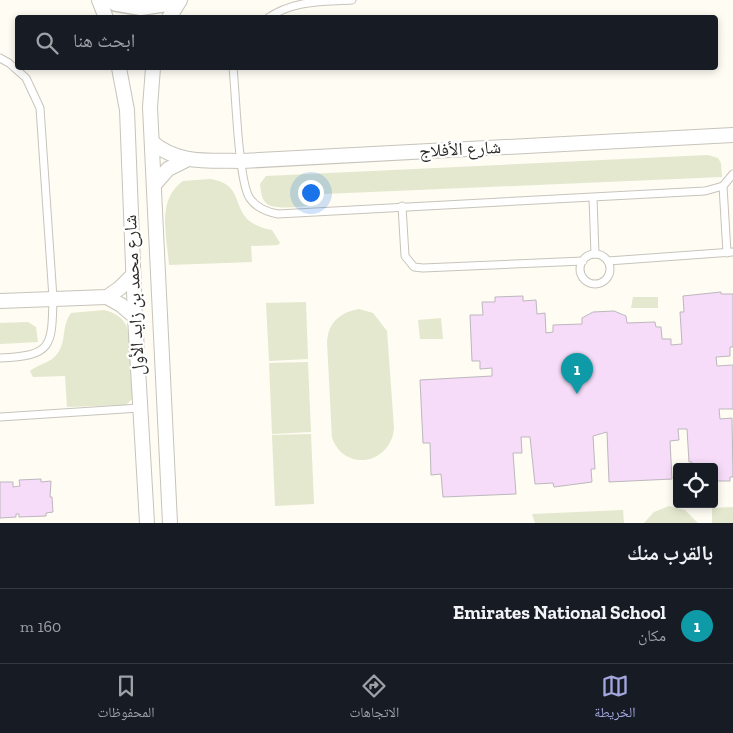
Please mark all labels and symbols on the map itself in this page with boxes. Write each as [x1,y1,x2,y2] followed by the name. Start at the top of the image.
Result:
[419,136,502,163] street label: شارع الأفلاج
[298,180,324,206] your location
[119,214,149,376] street label: شارع محمد بن زايد الأول
[561,353,593,394] pin: 1

